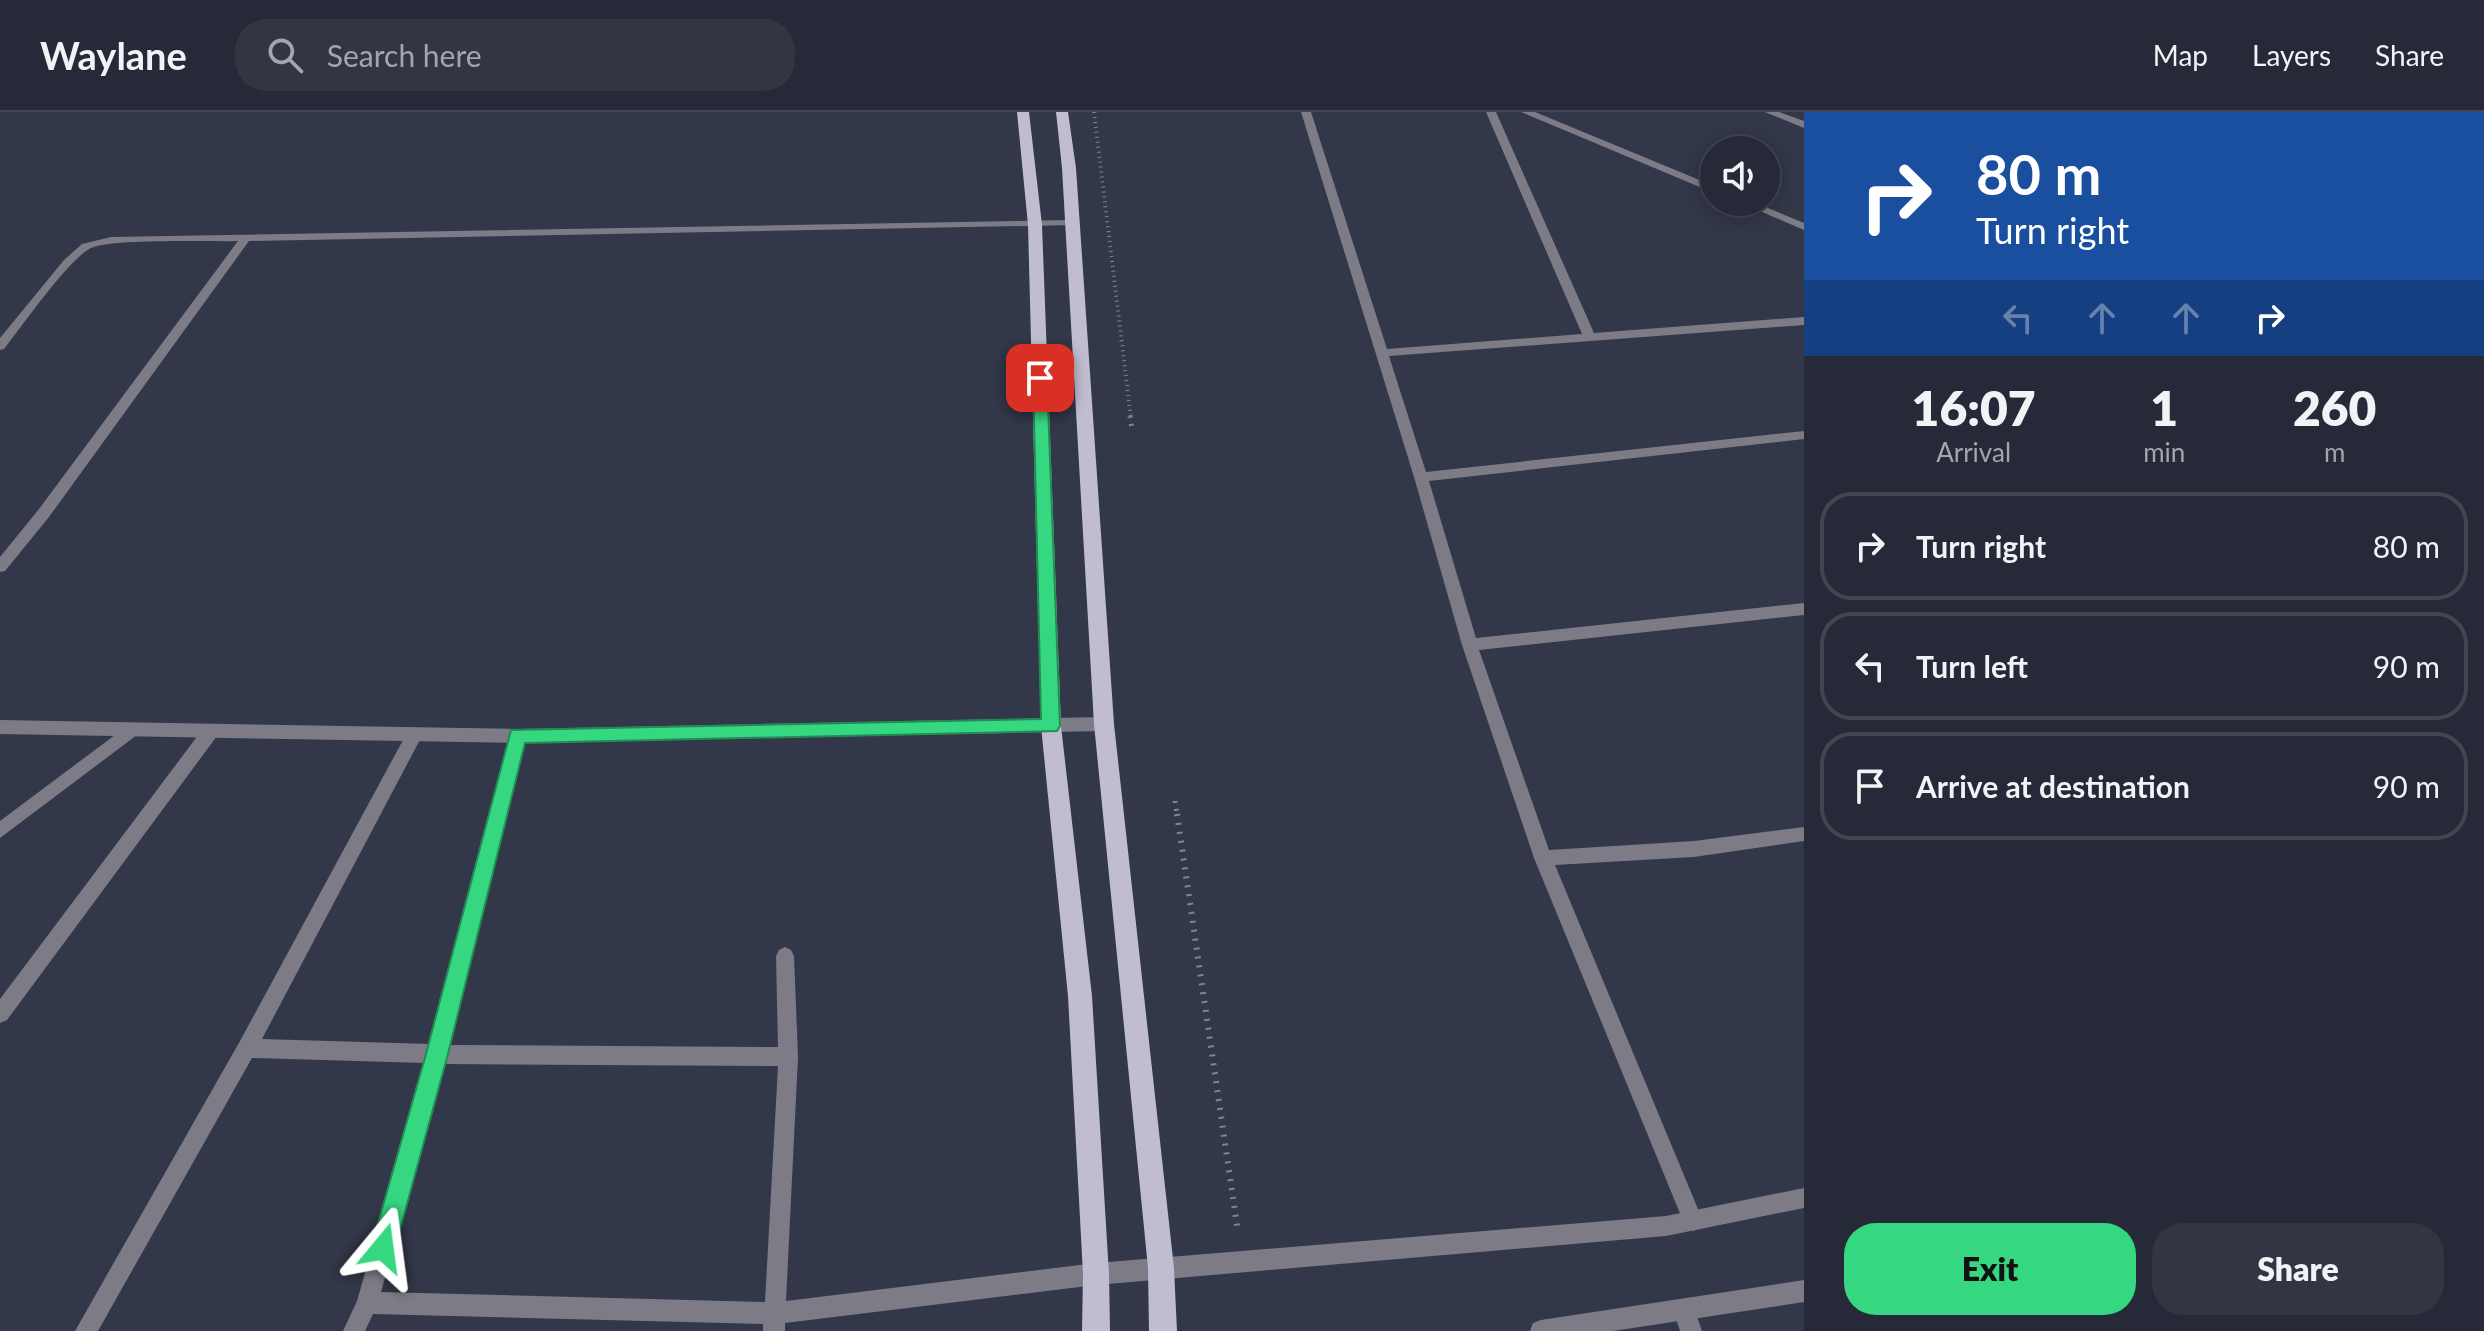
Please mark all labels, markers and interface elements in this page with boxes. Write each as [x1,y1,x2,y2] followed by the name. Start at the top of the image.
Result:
[235,19,795,91] search box
[40,32,187,78] text: Waylane
[263,33,307,77] icon: search
[327,37,482,73] text: Search here
[2153,38,2208,72] text: Map
[2252,38,2331,72] text: Layers
[2375,38,2444,72] text: Share
[1700,136,1780,216] map controls
[1700,136,1780,216] button: sound
[1976,140,2101,207] text: 80 m
[1844,144,1948,248] icon: right
[1976,208,2129,252] text: Turn right
[1996,296,2040,340] icon: left
[2080,296,2124,340] icon: ahead
[2164,296,2208,340] icon: ahead
[2248,296,2292,340] icon: right
[1006,344,1074,412] pin
[1018,356,1062,400] icon: arrive
[1912,379,2036,436] text: 16:07
[2150,379,2178,436] text: 1
[2293,379,2376,436] text: 260
[1936,436,2011,468] text: Arrival
[2143,436,2185,468] text: min
[2324,436,2345,468] text: m
[1848,524,1892,568] icon: right
[1916,528,2046,564] text: Turn right
[2373,528,2440,564] text: 80 m
[1848,644,1892,688] icon: left
[1916,648,2028,684] text: Turn left
[2373,648,2440,684] text: 90 m
[1848,764,1892,808] icon: arrive
[1916,768,2190,804] text: Arrive at destination
[2373,768,2440,804] text: 90 m
[341,1206,425,1290] position arrow
[1844,1223,2136,1315] button: Exit
[2152,1223,2444,1315] button: Share

